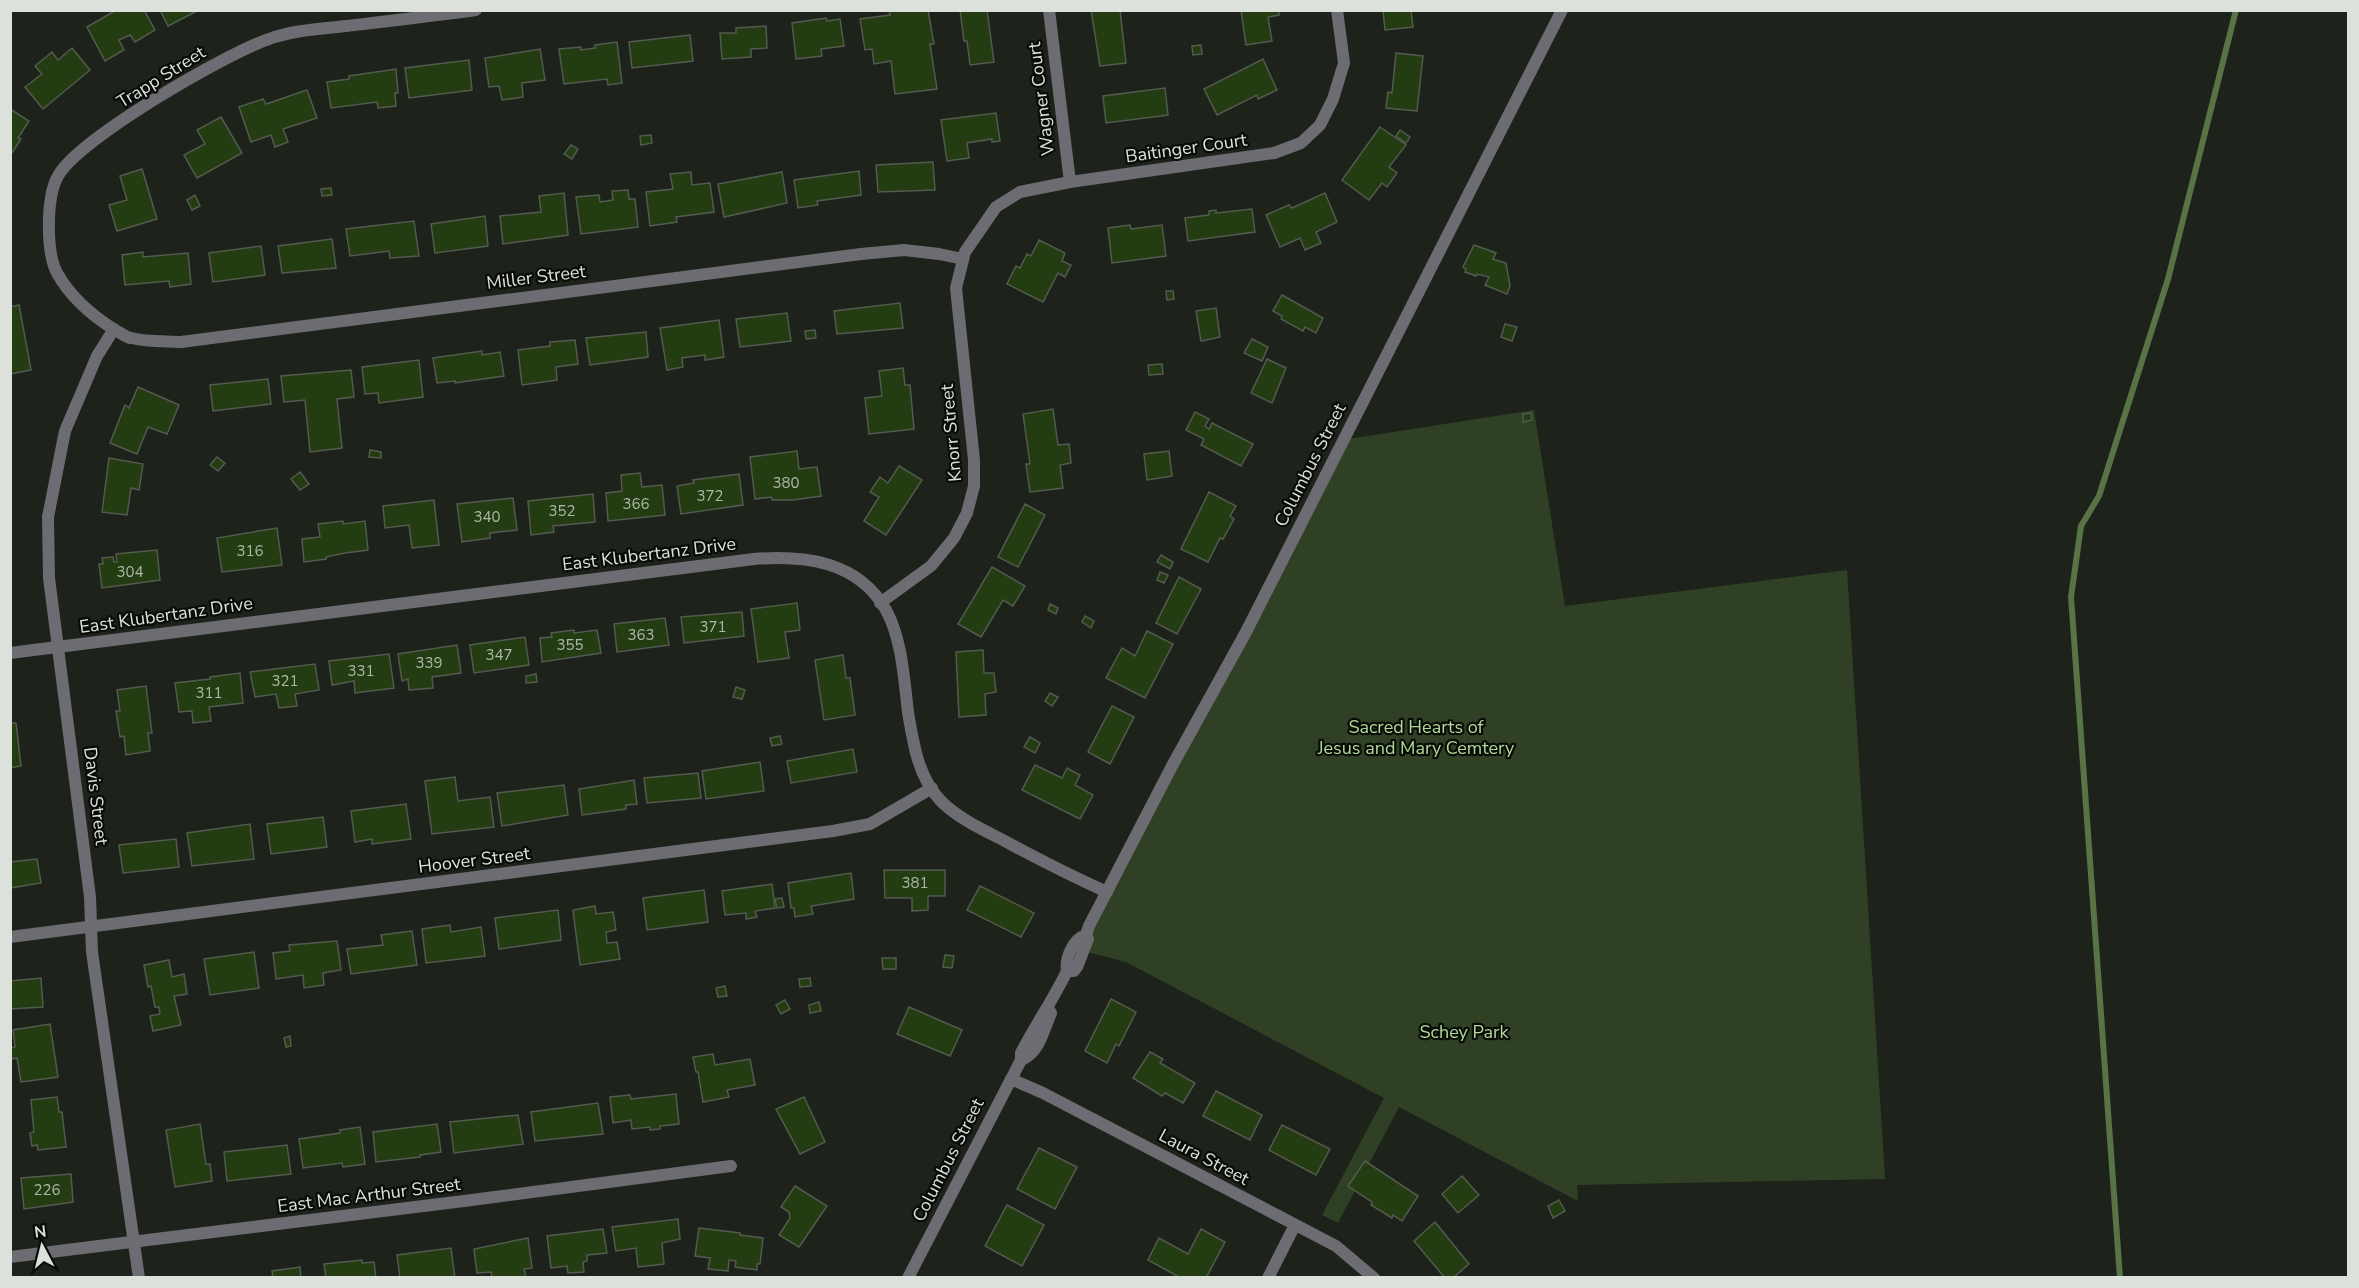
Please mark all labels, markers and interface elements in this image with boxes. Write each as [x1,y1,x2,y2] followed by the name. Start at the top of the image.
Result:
[112,40,210,114] street label: Trapp Street
[1022,40,1060,157] street label: Wagner Court
[1124,127,1249,168] street label: Baitinger Court
[485,259,588,295] street label: Miller Street
[935,382,967,483] street label: Knorr Street
[1269,399,1352,531] street label: Columbus Street
[772,473,800,493] house number: 380
[696,486,724,506] house number: 372
[622,494,650,514] house number: 366
[548,501,576,521] house number: 352
[473,507,501,527] house number: 340
[561,531,737,577] street label: East Klubertanz Drive
[236,541,264,561] house number: 316
[116,562,144,582] house number: 304
[78,591,254,639] street label: East Klubertanz Drive
[699,617,727,637] house number: 371
[627,625,655,645] house number: 363
[556,635,584,655] house number: 355
[485,645,513,665] house number: 347
[415,653,443,673] house number: 339
[347,661,375,681] house number: 331
[271,671,299,691] house number: 321
[195,683,223,703] house number: 311
[1317,715,1515,760] park label: Sacred Hearts of Jesus and Mary Cemtery
[78,746,114,847] street label: Davis Street
[417,841,532,879] street label: Hoover Street
[901,873,929,893] house number: 381
[1420,1020,1509,1044] park label: Schey Park
[907,1094,990,1226] street label: Columbus Street
[1155,1123,1254,1191] street label: Laura Street
[276,1172,463,1218] street label: East Mac Arthur Street
[33,1180,61,1200] house number: 226
[12,1216,72,1276] north arrow
[33,1220,48,1244] text: N

